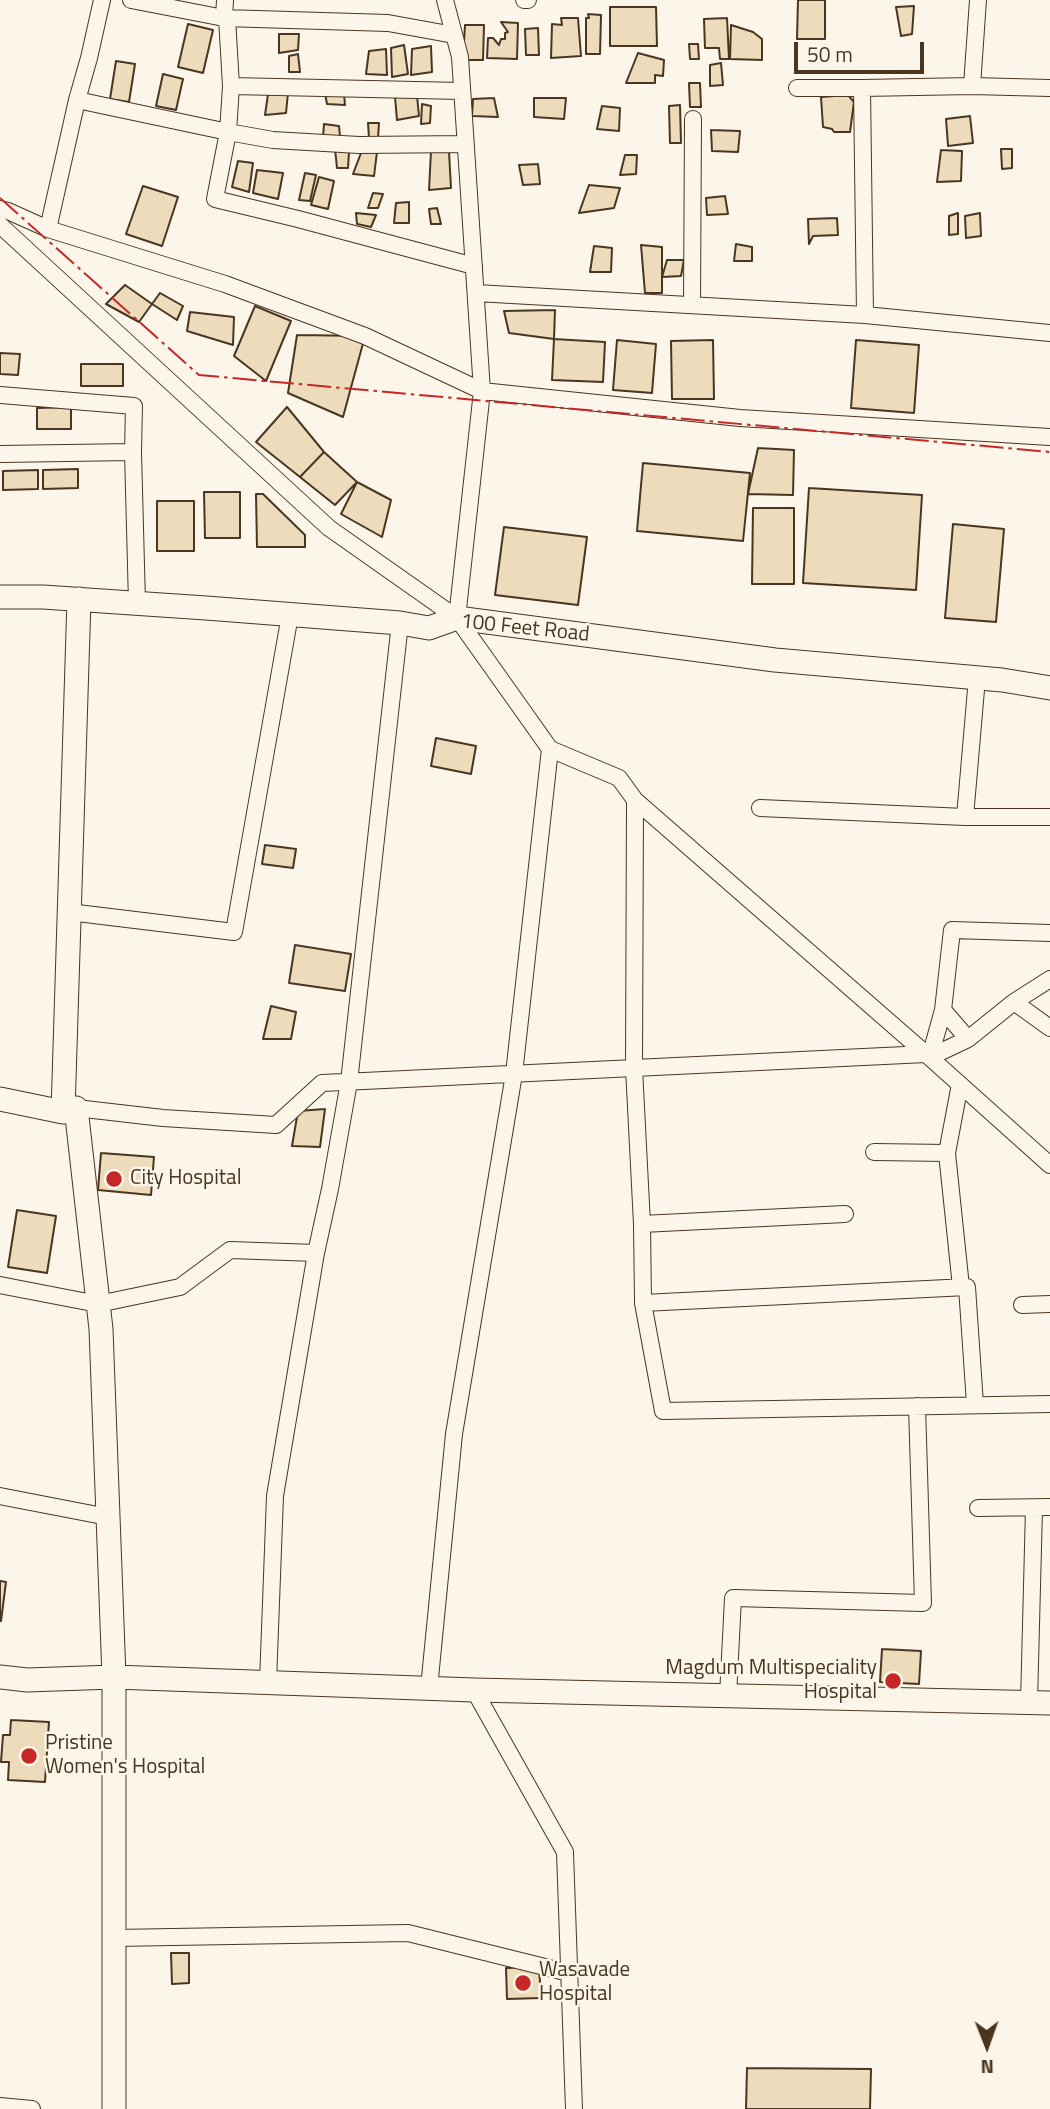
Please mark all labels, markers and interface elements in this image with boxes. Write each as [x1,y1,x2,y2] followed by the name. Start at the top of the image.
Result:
[798,28,928,72] scale bar
[807,38,853,70] text: 50 m
[459,610,591,648] street label: 100 Feet Road
[130,1166,241,1192] place label: City Hospital
[104,1169,124,1189] marker: City Hospital
[665,1656,877,1706] place label: Magdum Multispeciality Hospital
[883,1671,903,1691] marker: Magdum Multispeciality Hospital
[45,1731,205,1781] place label: Pristine Women's Hospital
[19,1746,39,1766] marker: Pristine Women's Hospital
[539,1958,630,2008] place label: Wasavade Hospital
[513,1973,533,1993] marker: Wasavade Hospital
[952,2011,1022,2081] north arrow
[981,2053,994,2082] text: N

